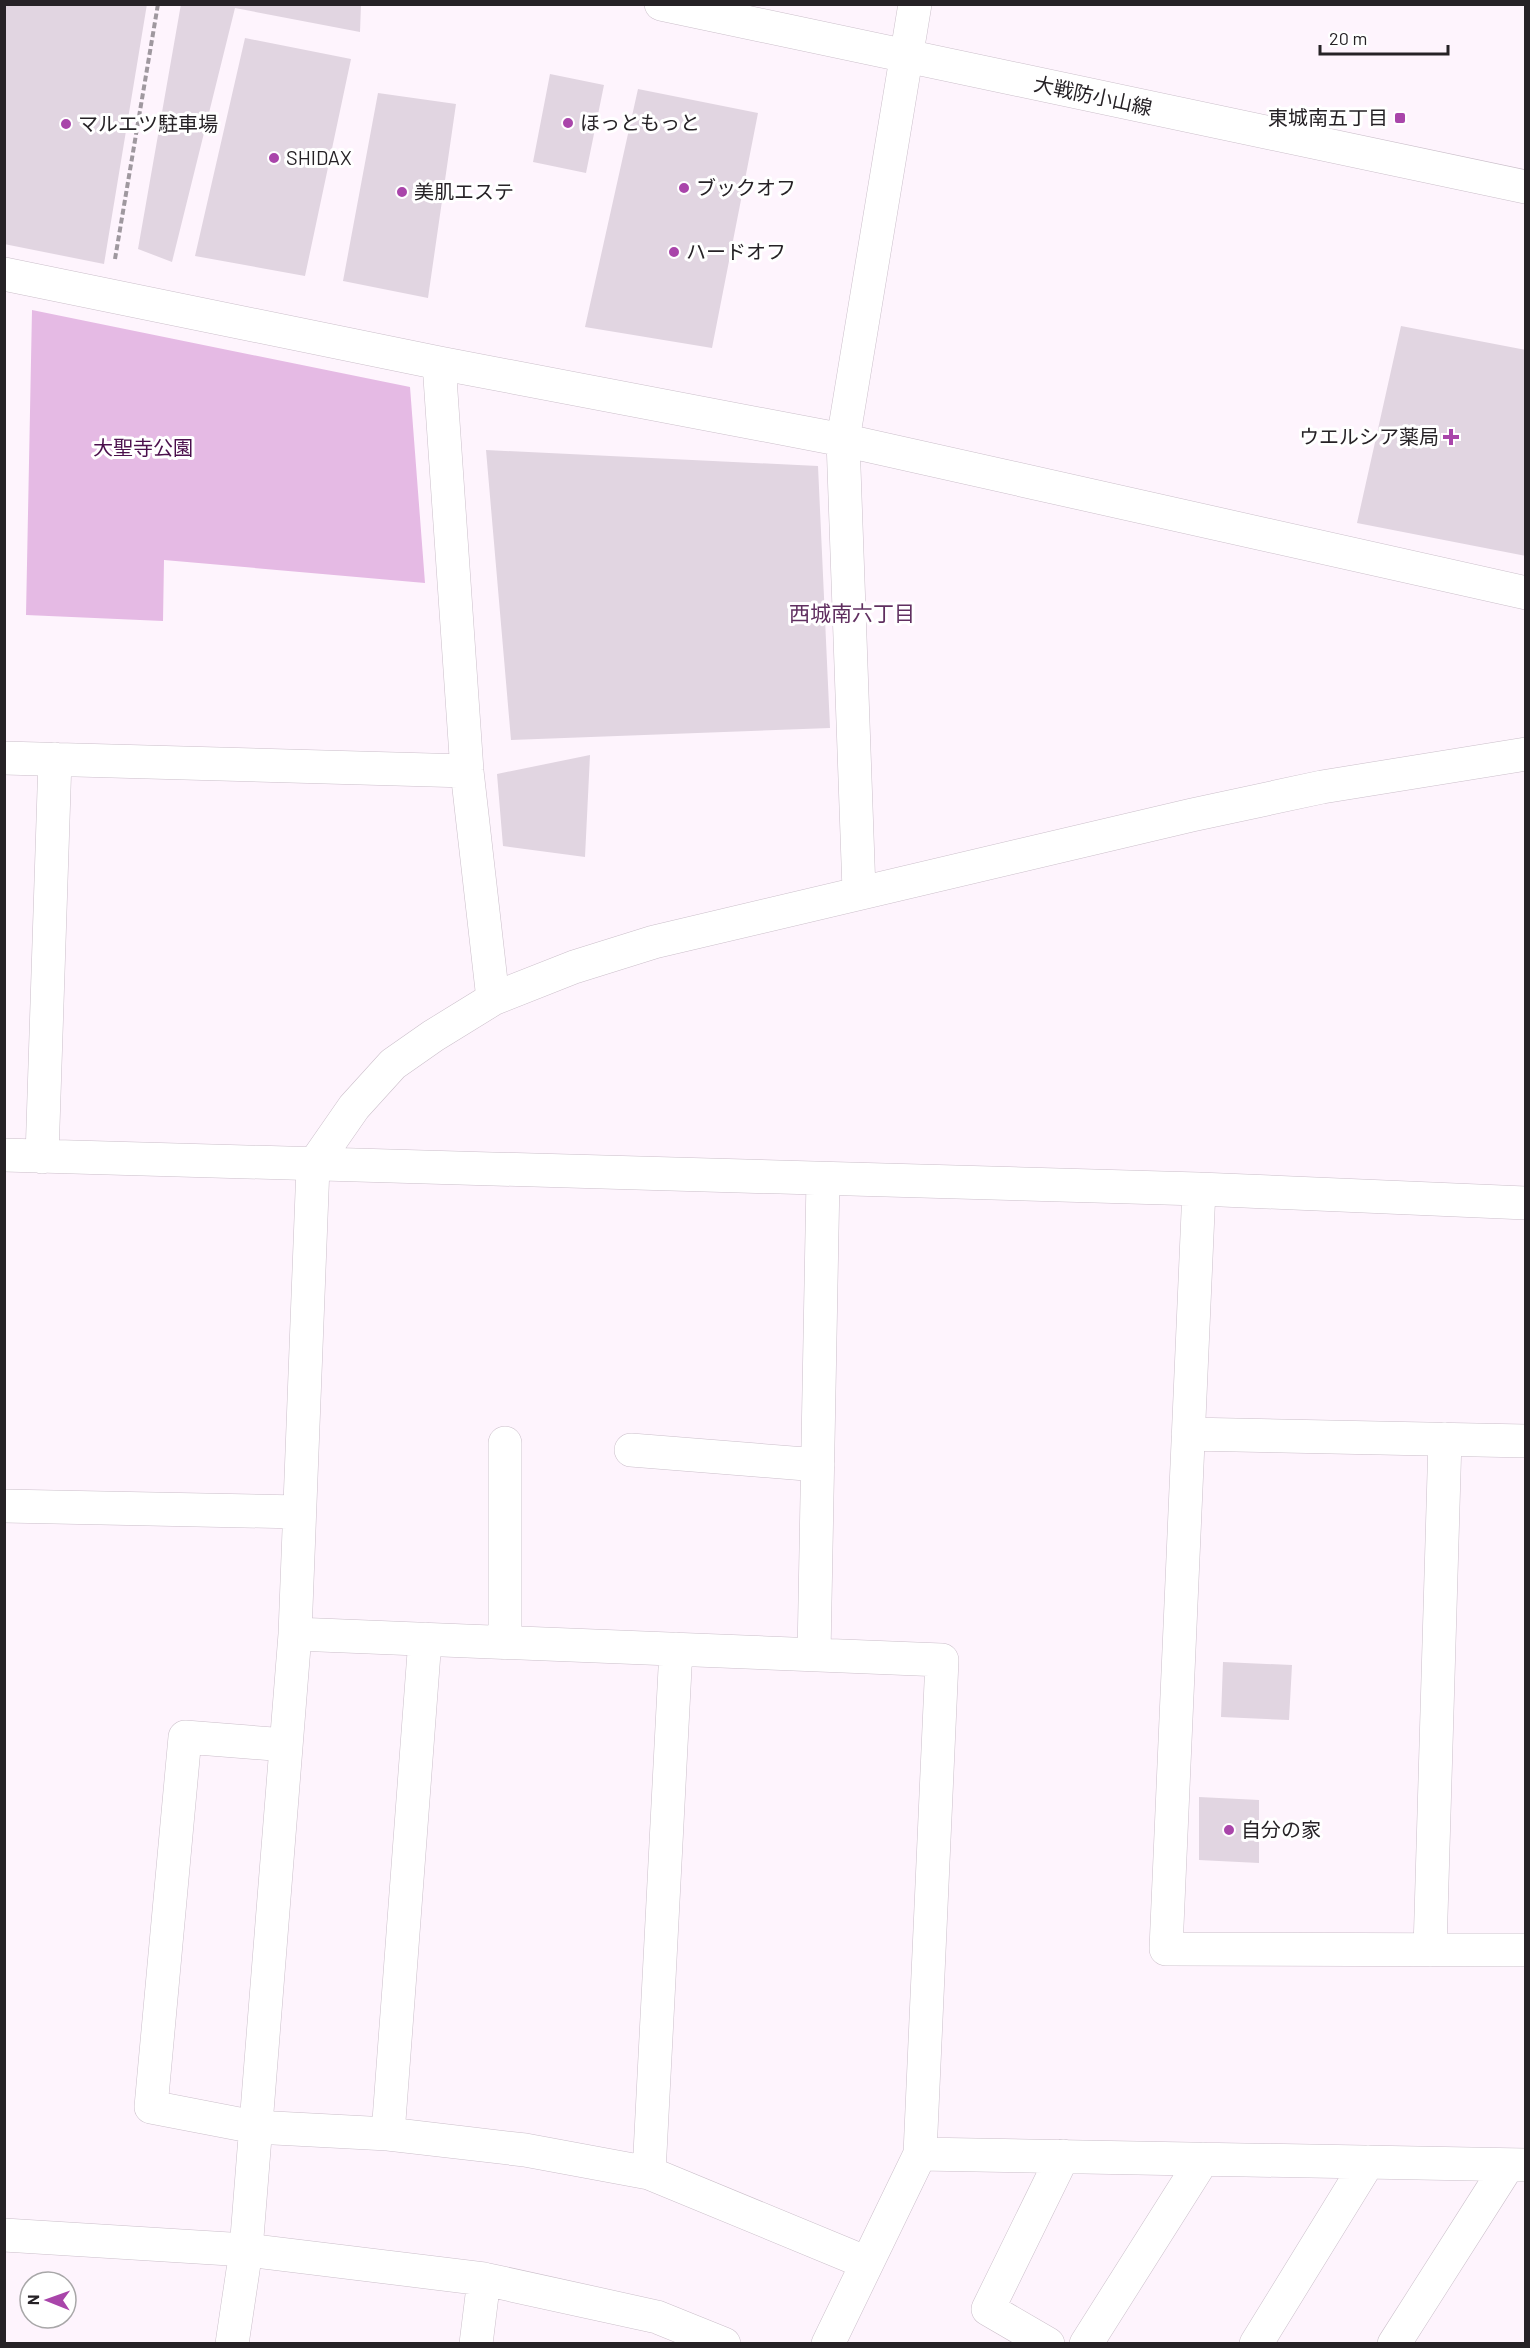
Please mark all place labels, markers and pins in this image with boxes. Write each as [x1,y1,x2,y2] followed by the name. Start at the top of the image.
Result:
[1268,105,1388,129] place label: 東城南五丁目
[580,110,700,134] place label: ほっともっと
[78,111,218,135] place label: マルエツ駐車場
[1393,111,1407,125] marker: 東城南五丁目
[561,116,575,130] marker: ほっともっと
[59,117,73,131] marker: マルエツ駐車場
[286,145,352,169] place label: SHIDAX
[267,151,281,165] marker: SHIDAX
[696,175,796,199] place label: ブックオフ
[414,179,514,203] place label: 美肌エステ
[677,181,691,195] marker: ブックオフ
[395,185,409,199] marker: 美肌エステ
[686,239,786,263] place label: ハードオフ
[667,245,681,259] marker: ハードオフ
[1299,424,1439,448] place label: ウエルシア薬局
[1444,430,1458,444] marker: ウエルシア薬局
[1241,1817,1321,1841] place label: 自分の家
[1222,1823,1236,1837] marker: 自分の家

